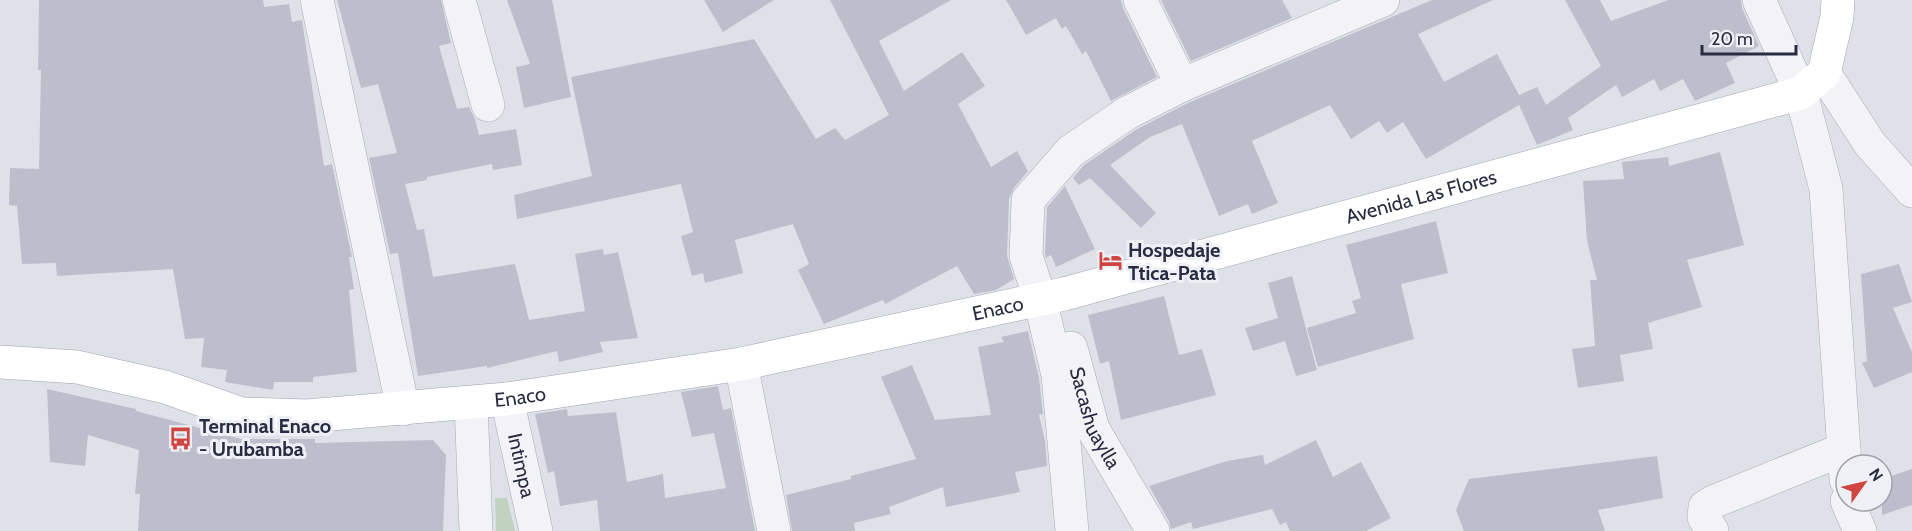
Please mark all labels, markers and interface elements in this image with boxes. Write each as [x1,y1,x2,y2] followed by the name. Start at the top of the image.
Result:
[1702,18,1796,56] scale bar
[1711,28,1753,50] text: 20 m
[1343,165,1499,229] street label: Avenida Las Flores
[1128,238,1220,285] place label: Hospedaje Ttica-Pata
[1097,248,1123,274] hotel icon: Hospedaje Ttica-Pata
[970,291,1025,326] street label: Enaco
[1065,364,1126,473] street label: Sacashuaylla
[493,381,547,412] street label: Enaco
[199,414,331,461] place label: Terminal Enaco - Urubamba
[168,425,194,451] bus stop icon: Terminal Enaco - Urubamba
[503,431,540,500] street label: Intimpa
[1834,453,1894,513] north arrow
[1865,465,1887,485] text: N

